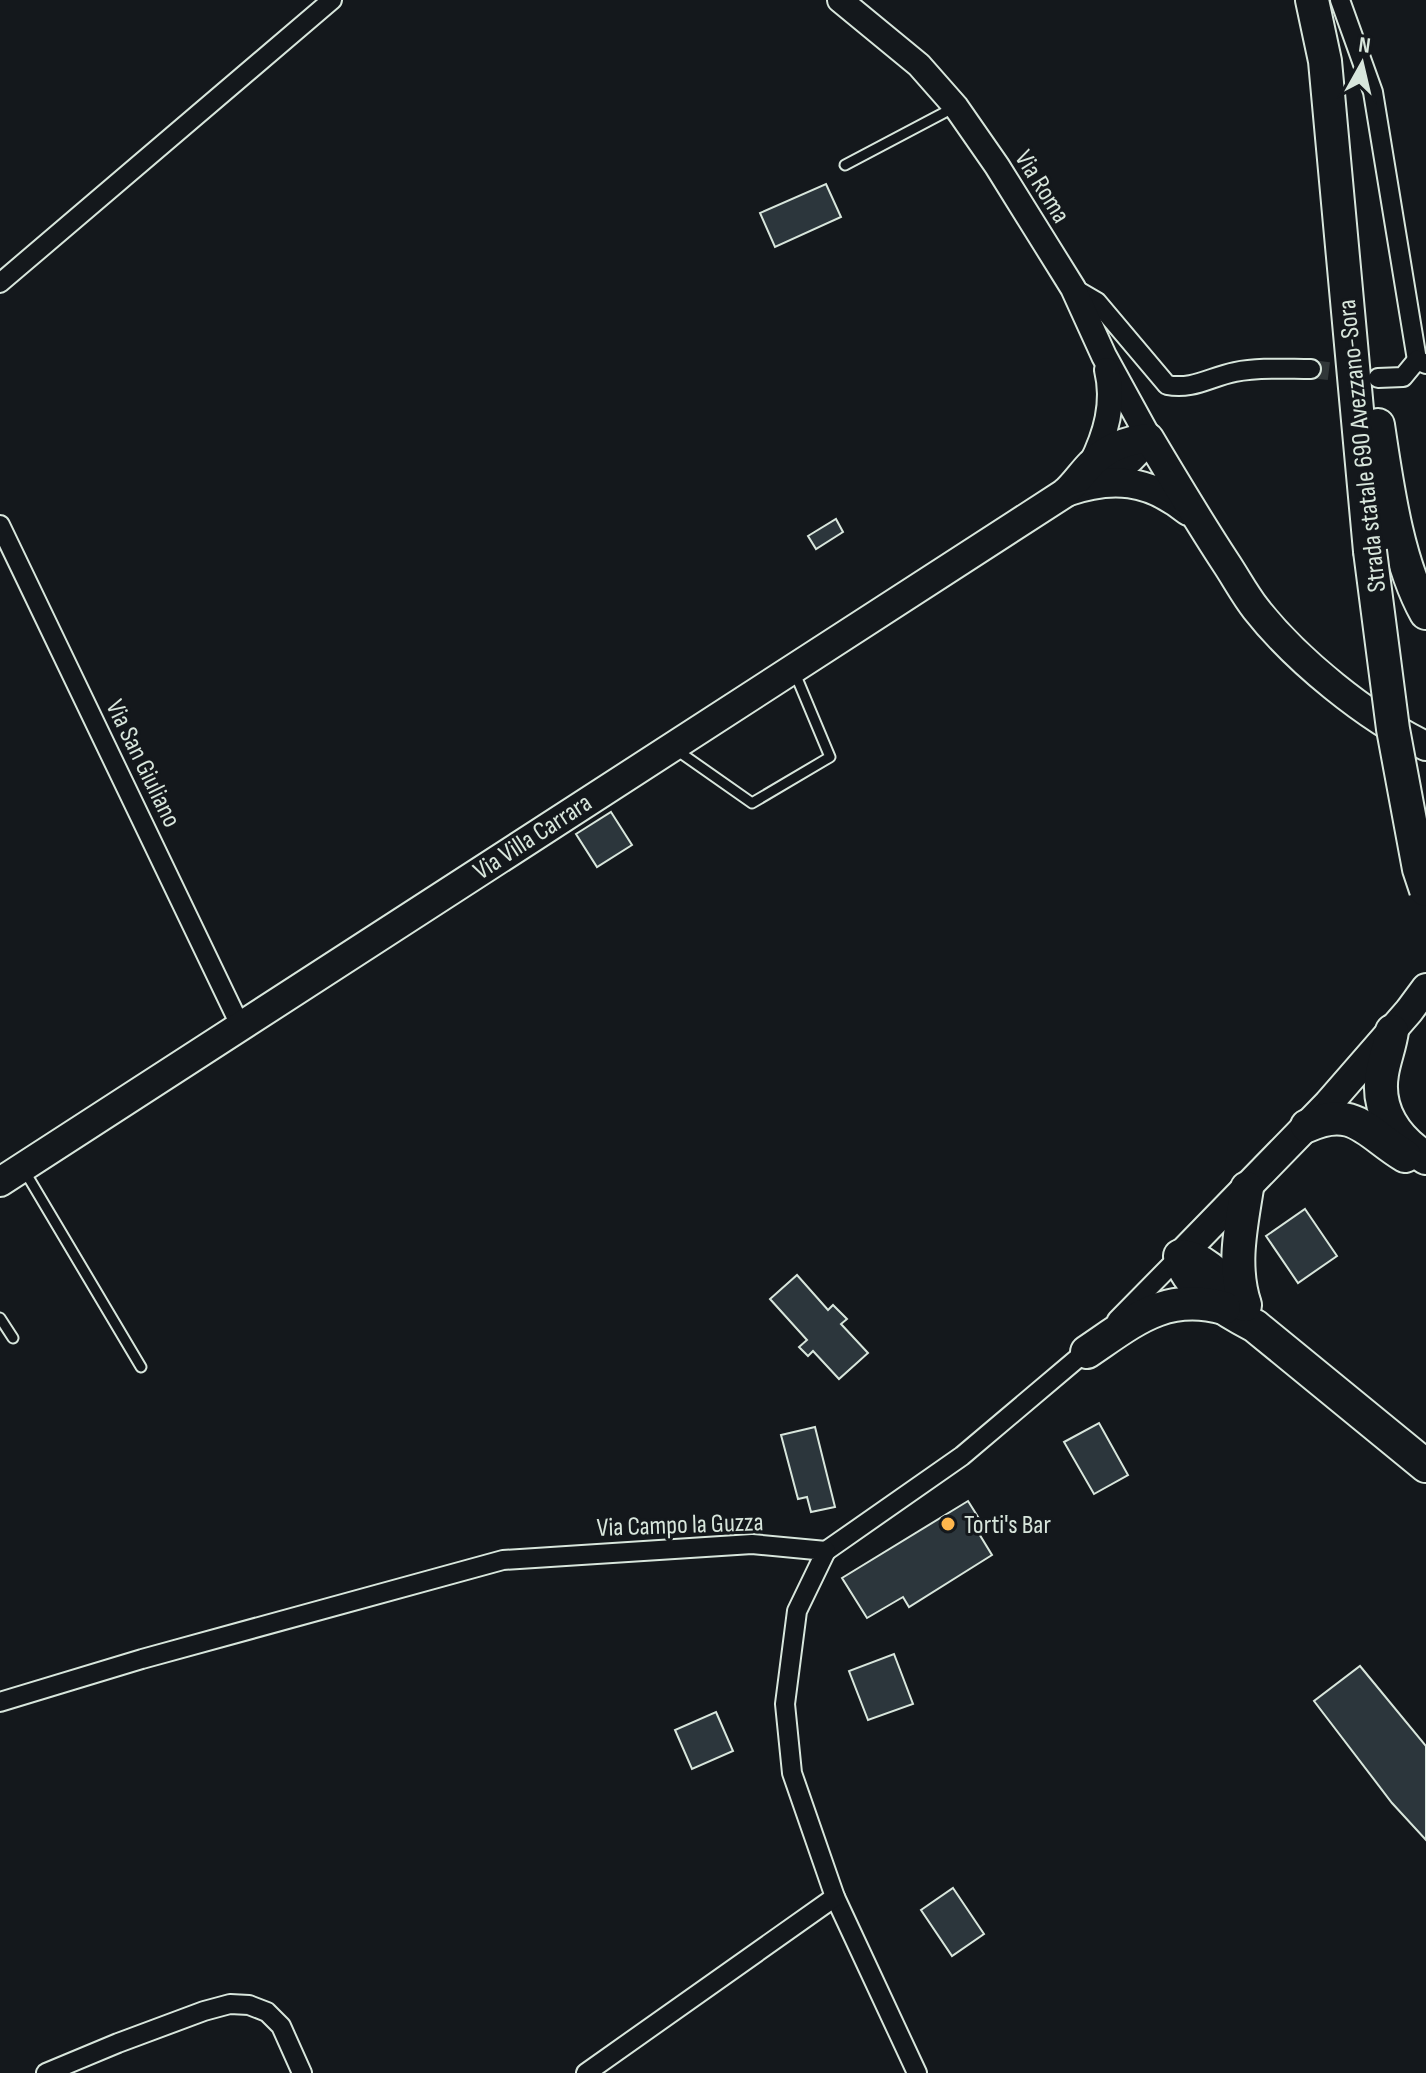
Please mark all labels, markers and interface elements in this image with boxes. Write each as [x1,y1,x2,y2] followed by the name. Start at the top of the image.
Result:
[1322,24,1402,104] north arrow
[1357,31,1372,60] text: N
[1007,145,1076,229] street label: Via Roma
[1332,298,1393,594] street label: Strada statale 690 Avezzano-Sora
[98,695,187,832] street label: Via San Giuliano
[468,788,598,887] street label: Via Villa Carrara
[596,1507,764,1544] street label: Via Campo la Guzza
[964,1510,1051,1541] place label: Torti's Bar
[939,1515,957,1533] marker: Torti's Bar

